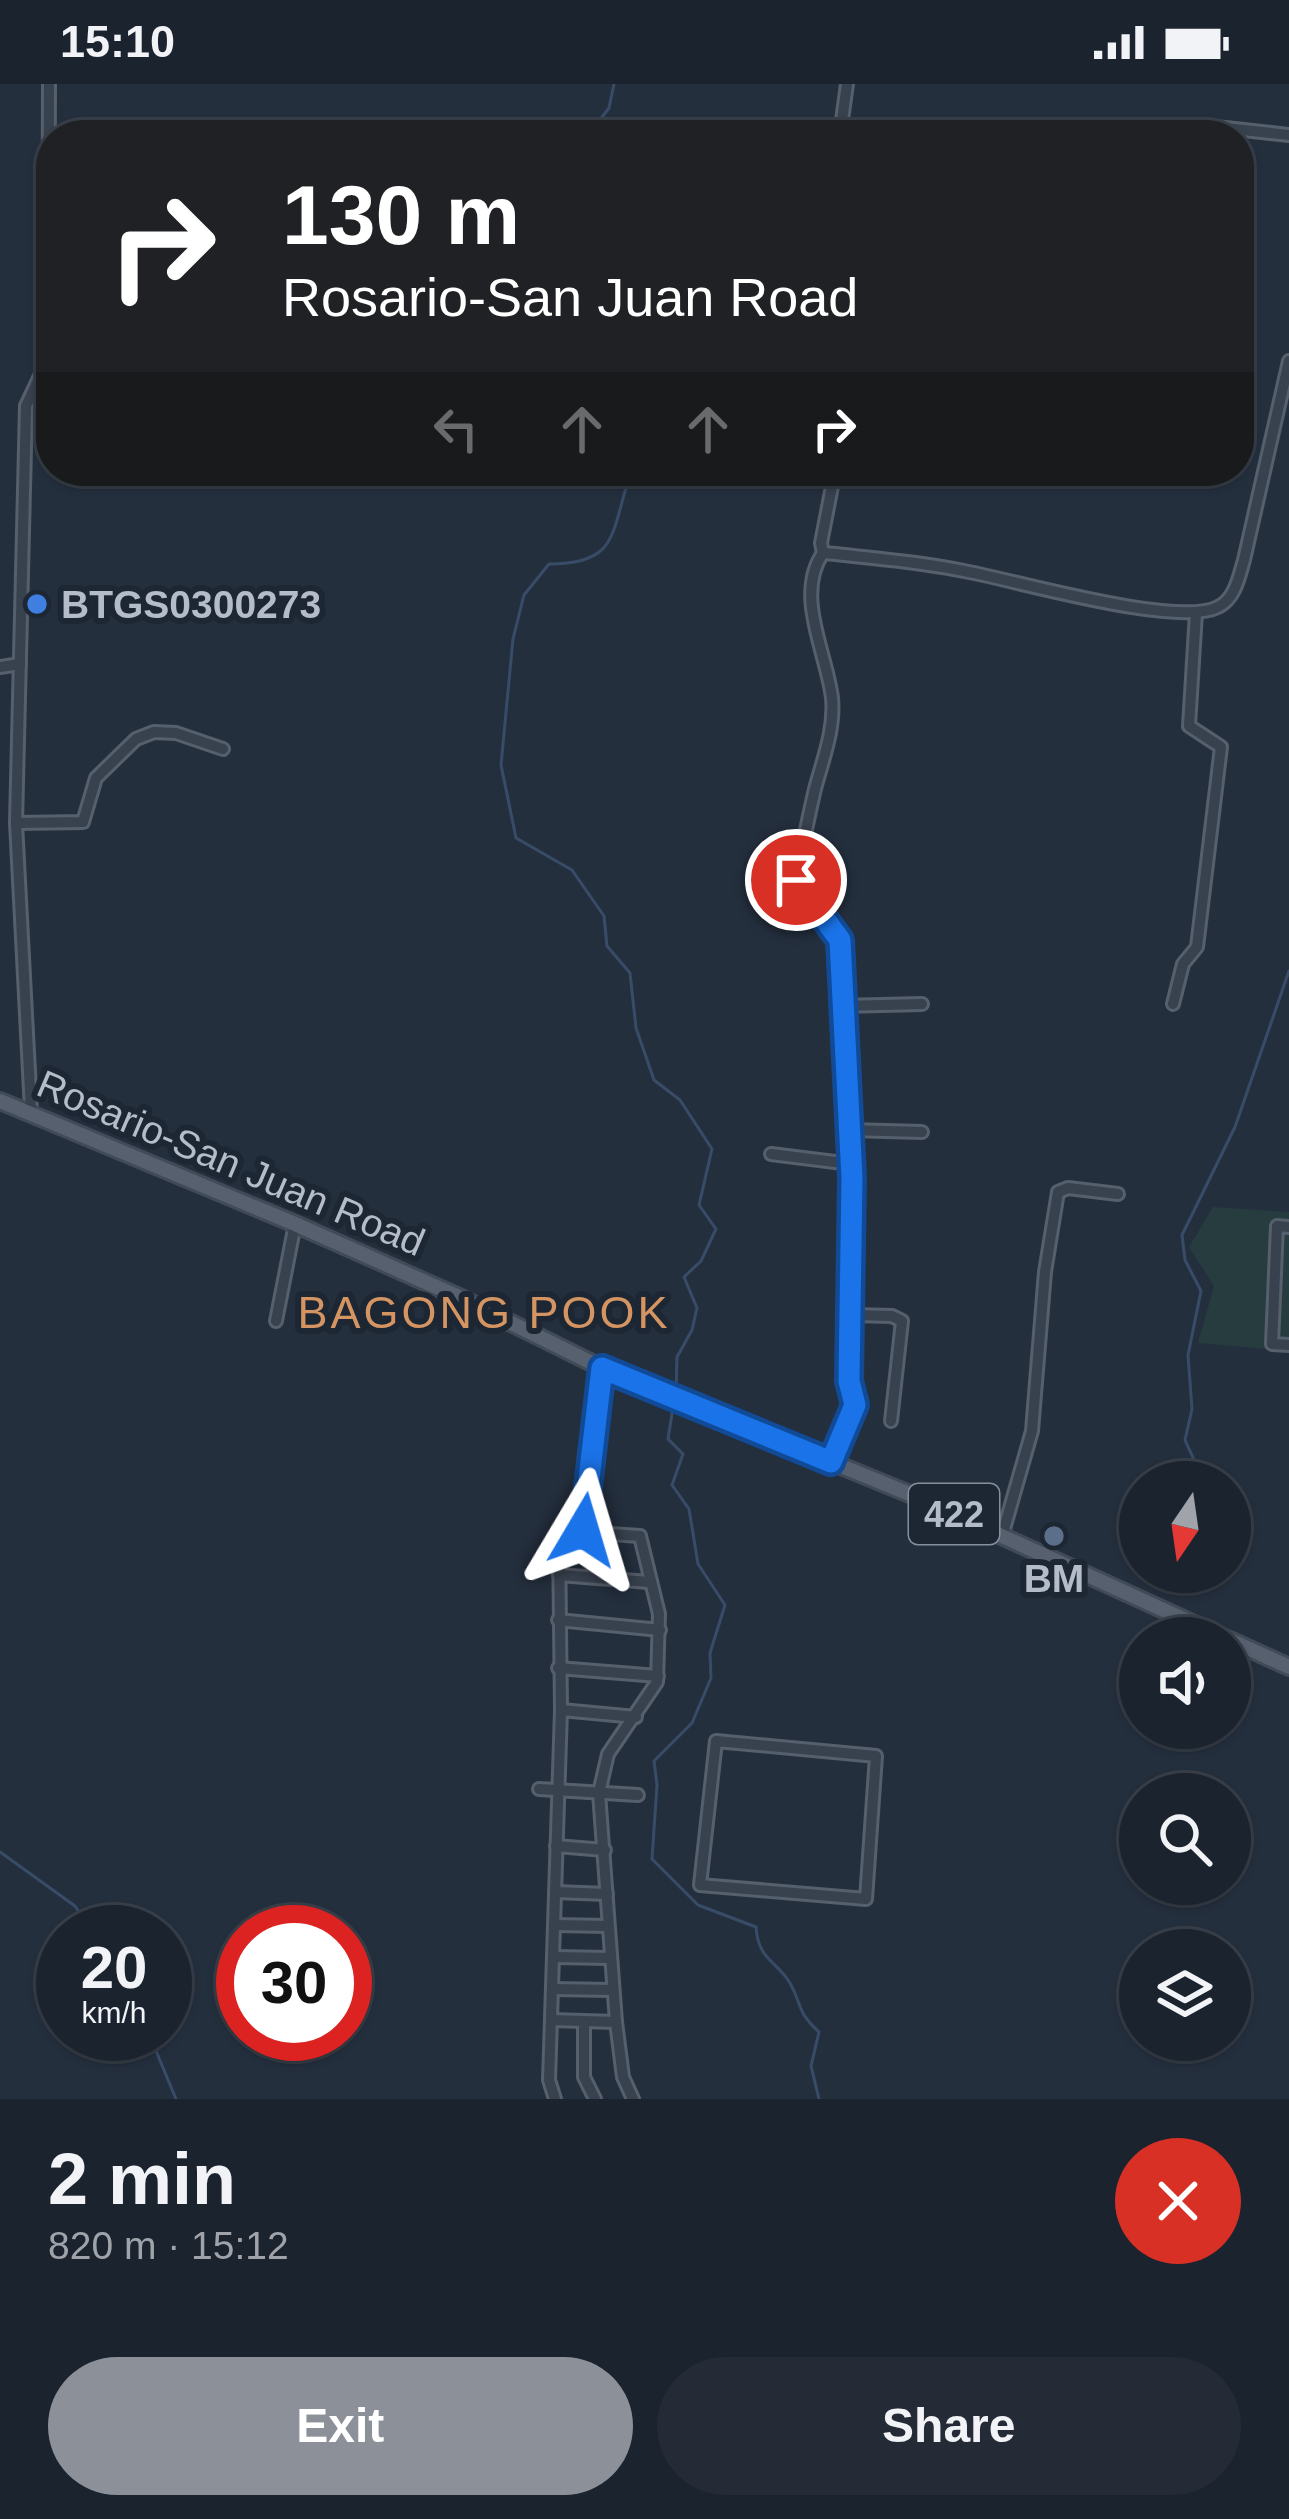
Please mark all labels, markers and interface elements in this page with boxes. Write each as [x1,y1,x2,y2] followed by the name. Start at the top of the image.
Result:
[60,16,175,67] text: 15:10
[84,168,240,324] icon: right
[282,168,520,262] text: 130 m
[282,267,858,327] text: Rosario-San Juan Road
[423,396,489,462] icon: left
[549,396,615,462] icon: ahead
[675,396,741,462] icon: ahead
[801,396,867,462] icon: right
[61,583,321,626] place label: BTGS0300273
[24,591,50,617] marker: BTGS0300273
[745,829,847,931] pin
[763,847,829,913] icon: arrive
[31,1062,431,1264] street label: Rosario-San Juan Road
[297,1287,671,1338] district label: BAGONG POOK
[1119,1461,1251,1593] north arrow
[1119,1461,1251,2061] map controls
[520,1467,646,1593] position arrow
[909,1484,999,1544] road number: 422
[1041,1523,1067,1549] marker: BM
[1024,1557,1084,1600] place label: BM
[1119,1617,1251,1749] button: sound
[1119,1773,1251,1905] button: search
[216,1905,372,2061] speed limit sign: 30
[1119,1929,1251,2061] button: layers
[81,1934,147,2001] text: 20
[81,1996,147,2029] text: km/h
[1115,2138,1241,2264] button: close
[48,2139,236,2219] text: 2 min
[48,2224,289,2267] text: 820 m · 15:12
[48,2357,633,2495] button: Exit
[657,2357,1241,2495] button: Share

